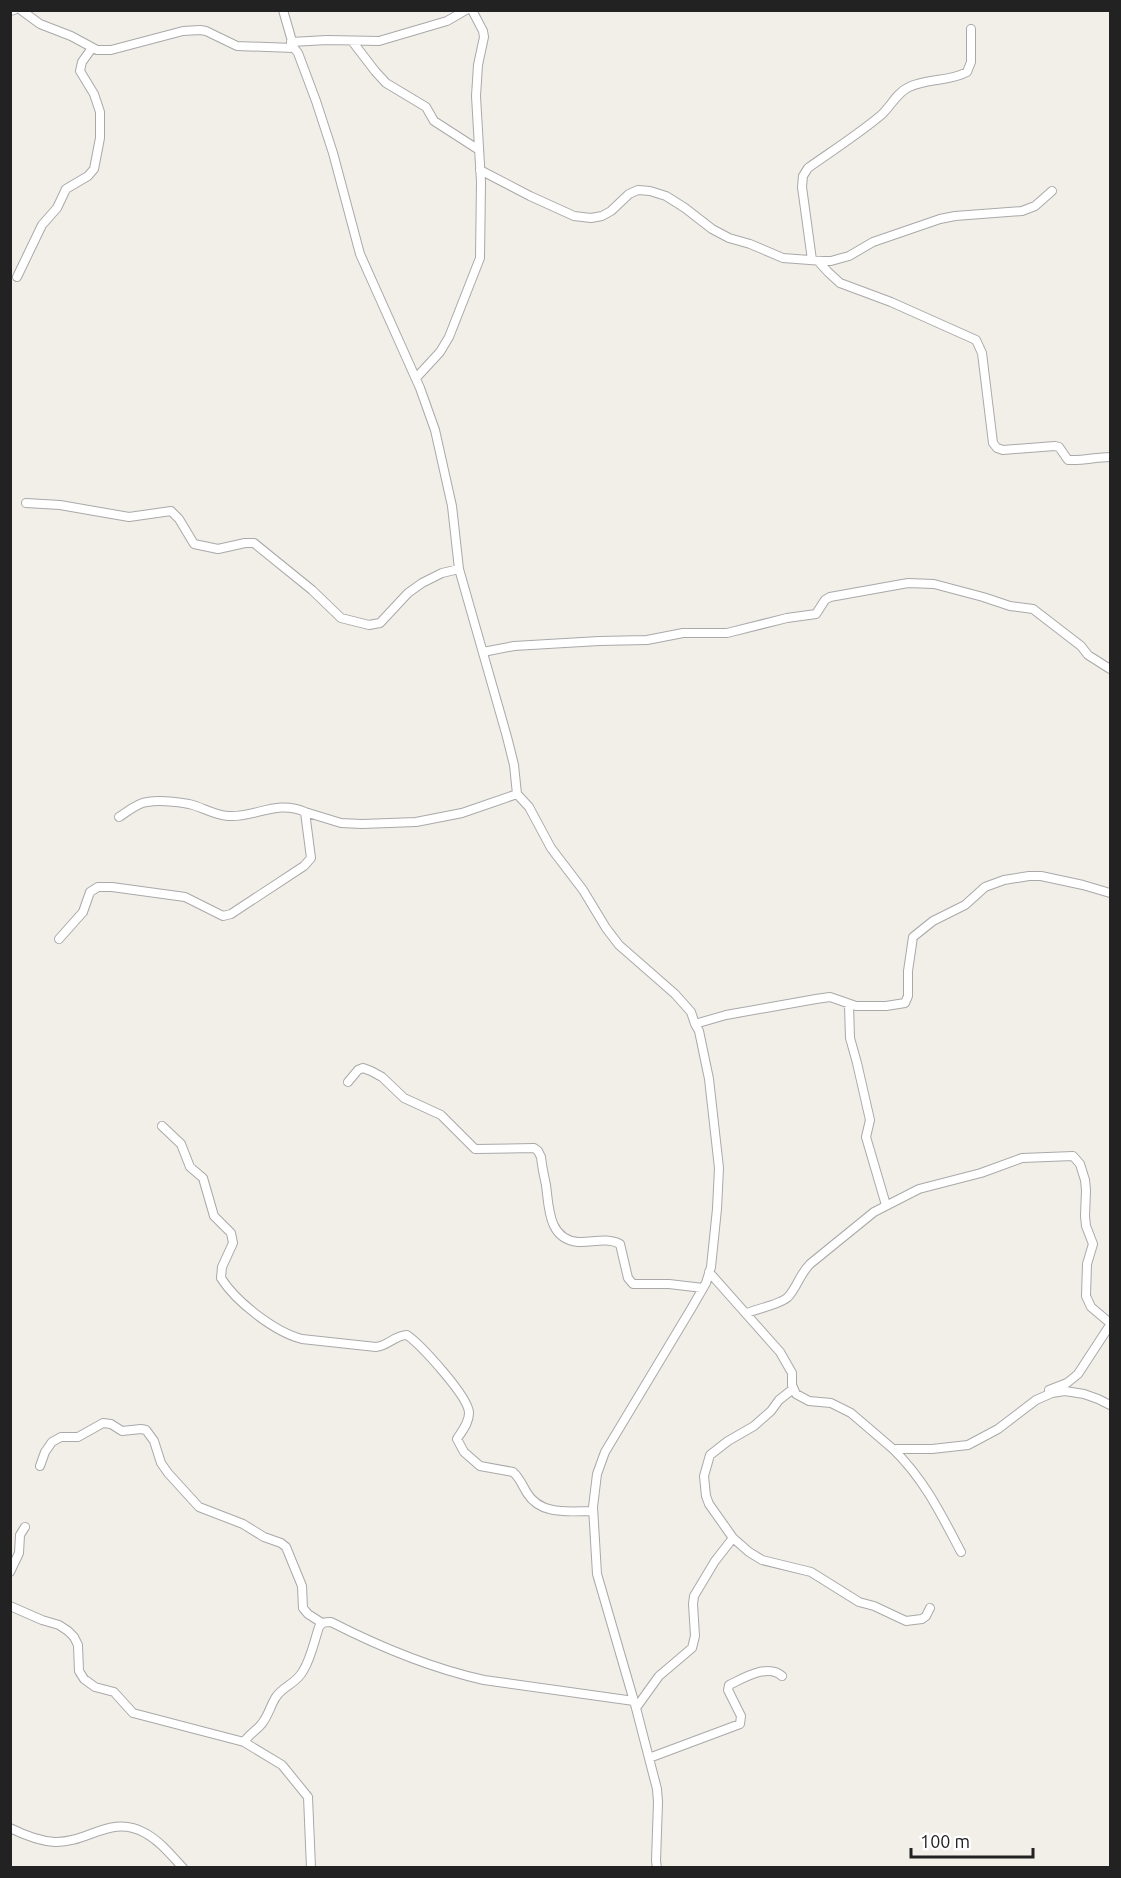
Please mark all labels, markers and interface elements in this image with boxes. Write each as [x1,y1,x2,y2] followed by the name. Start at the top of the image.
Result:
[911,1821,1032,1859] scale bar
[920,1831,970,1851] text: 100 m

